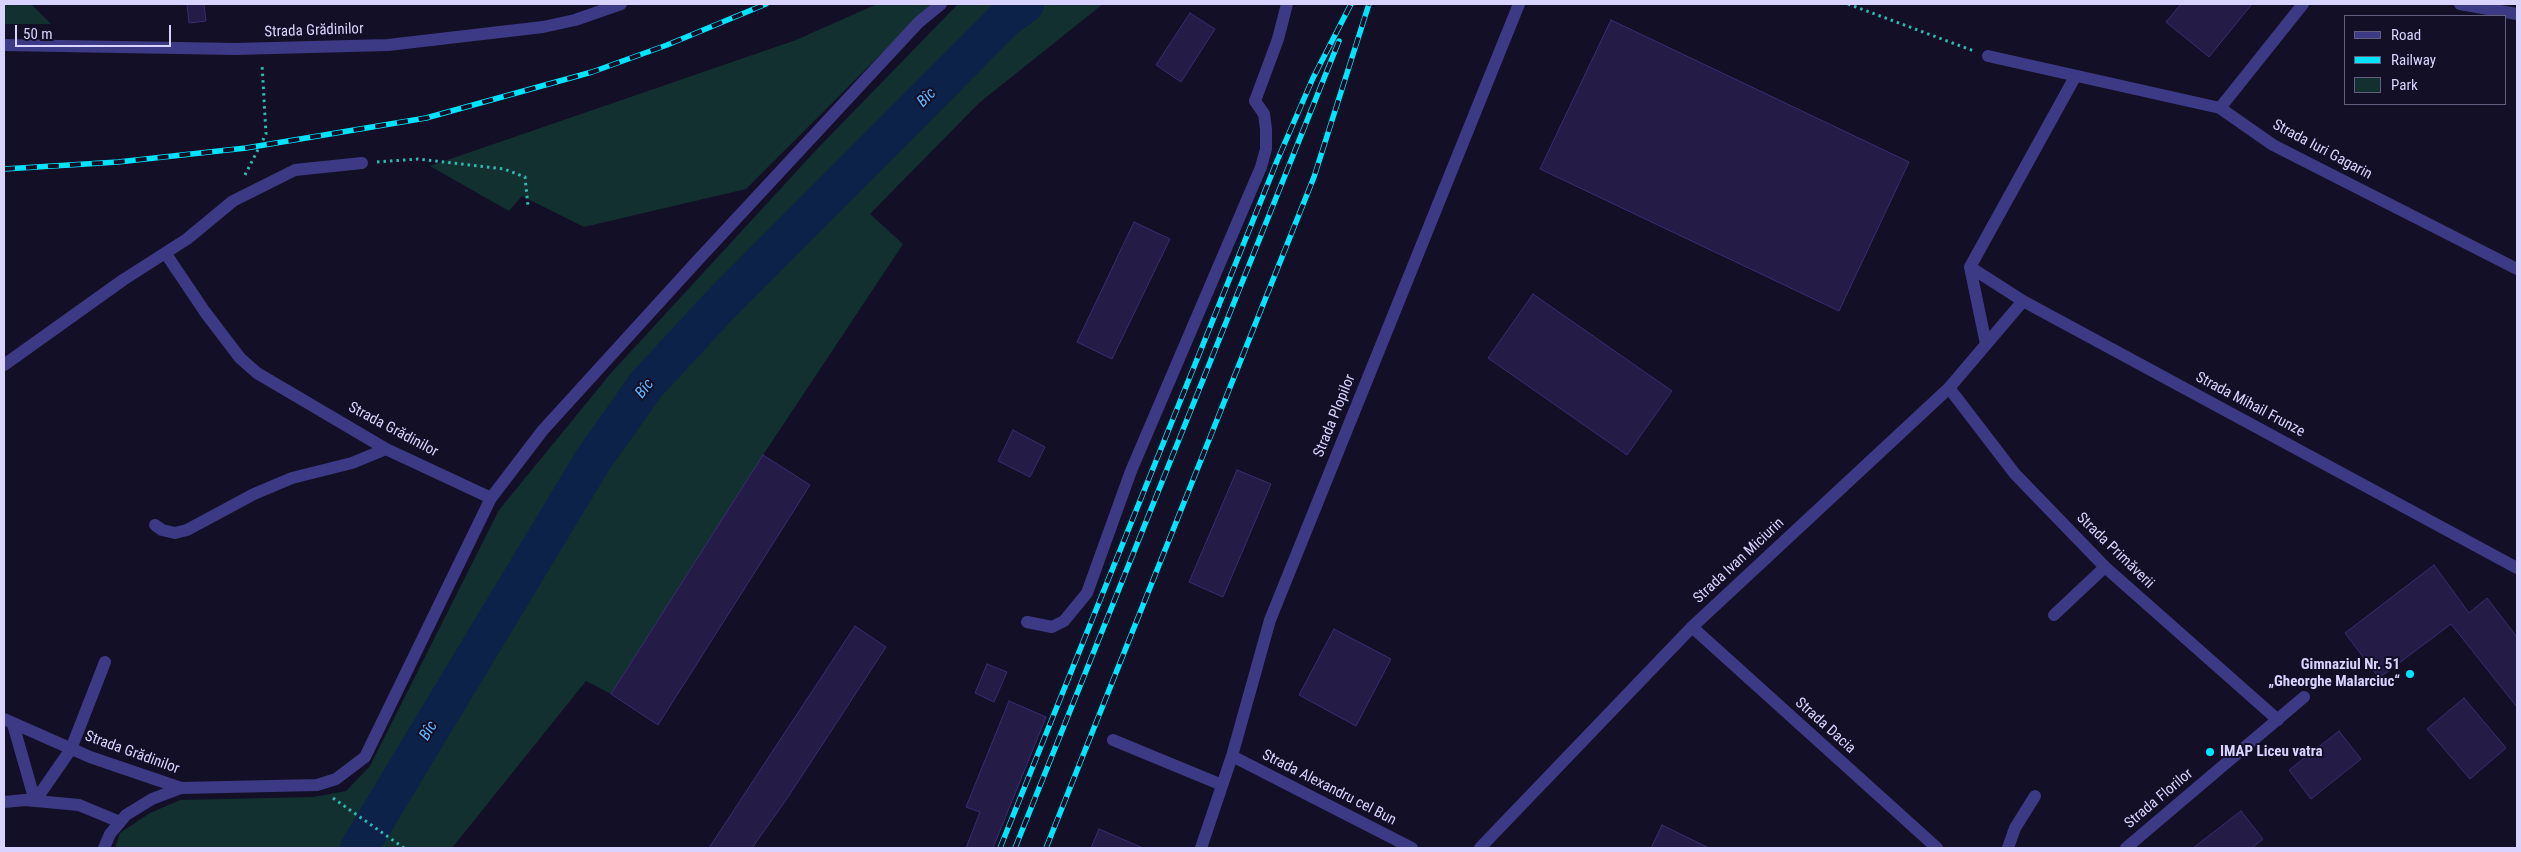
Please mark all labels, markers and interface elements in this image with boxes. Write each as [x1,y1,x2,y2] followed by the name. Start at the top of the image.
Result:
[18,15,174,47] scale bar
[2344,15,2506,105] legend
[264,20,364,42] street label: Strada Grădinilor
[23,25,53,43] text: 50 m
[2391,26,2421,44] text: Road
[2391,51,2436,69] text: Railway
[2391,76,2418,94] text: Park
[913,84,941,112] water label: Bîc
[2269,116,2375,184] street label: Strada Iuri Gagarin
[2192,369,2308,441] street label: Strada Mihail Frunze
[1310,372,1360,460] street label: Strada Plopilor
[631,375,659,403] water label: Bîc
[345,399,441,461] street label: Strada Grădinilor
[2072,509,2158,593] street label: Strada Primăverii
[1690,514,1788,608] street label: Strada Ivan Miciurin
[2268,656,2400,691] place label: Gimnaziul Nr. 51 „Gheorghe Malarciuc“
[2404,668,2416,680] marker: Gimnaziul Nr. 51 „Gheorghe Malarciuc“
[1791,694,1859,758] street label: Strada Dacia
[416,718,442,744] water label: Bîc
[82,728,182,778] street label: Strada Grădinilor
[2220,743,2322,761] place label: IMAP Liceu vatra
[1259,746,1399,830] street label: Strada Alexandru cel Bun
[2204,746,2216,758] marker: IMAP Liceu vatra
[2121,765,2197,833] street label: Strada Florilor

